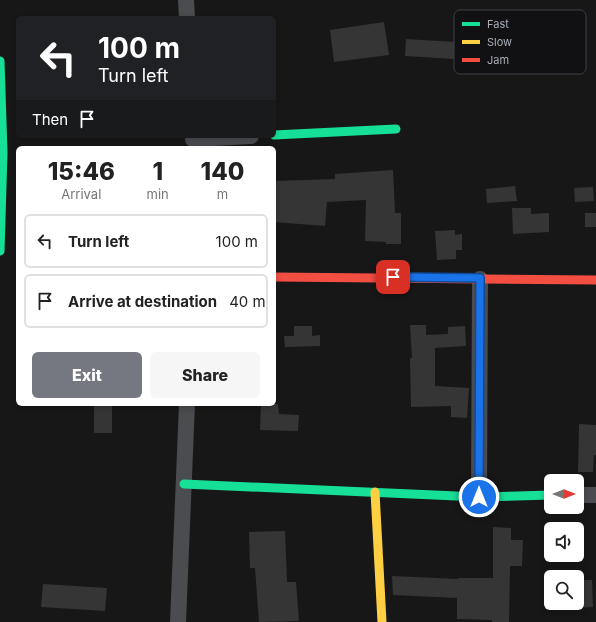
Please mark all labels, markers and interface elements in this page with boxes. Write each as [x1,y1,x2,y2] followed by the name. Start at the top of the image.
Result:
[454,10,586,74] legend
[487,17,509,31] text: Fast
[98,31,180,65] text: 100 m
[32,32,84,84] icon: left
[487,35,512,49] text: Slow
[487,53,509,67] text: Jam
[98,65,168,86] text: Turn left
[76,108,98,130] icon: arrive
[32,110,68,129] text: Then
[48,157,115,186] text: 15:46
[152,157,163,186] text: 1
[201,157,244,186] text: 140
[61,186,101,202] text: Arrival
[147,186,169,202] text: min
[217,186,228,202] text: m
[34,230,56,252] icon: left
[68,232,129,251] text: Turn left
[216,232,258,251] text: 100 m
[376,260,410,294] pin
[382,266,404,288] icon: arrive
[34,290,56,312] icon: arrive
[68,292,217,311] text: Arrive at destination
[229,292,266,311] text: 40 m
[32,352,142,398] button: Exit
[150,352,260,398] button: Share
[544,474,584,514] north arrow
[544,474,584,610] map controls
[458,476,500,518] position arrow
[544,522,584,562] button: sound
[544,570,584,610] button: search

